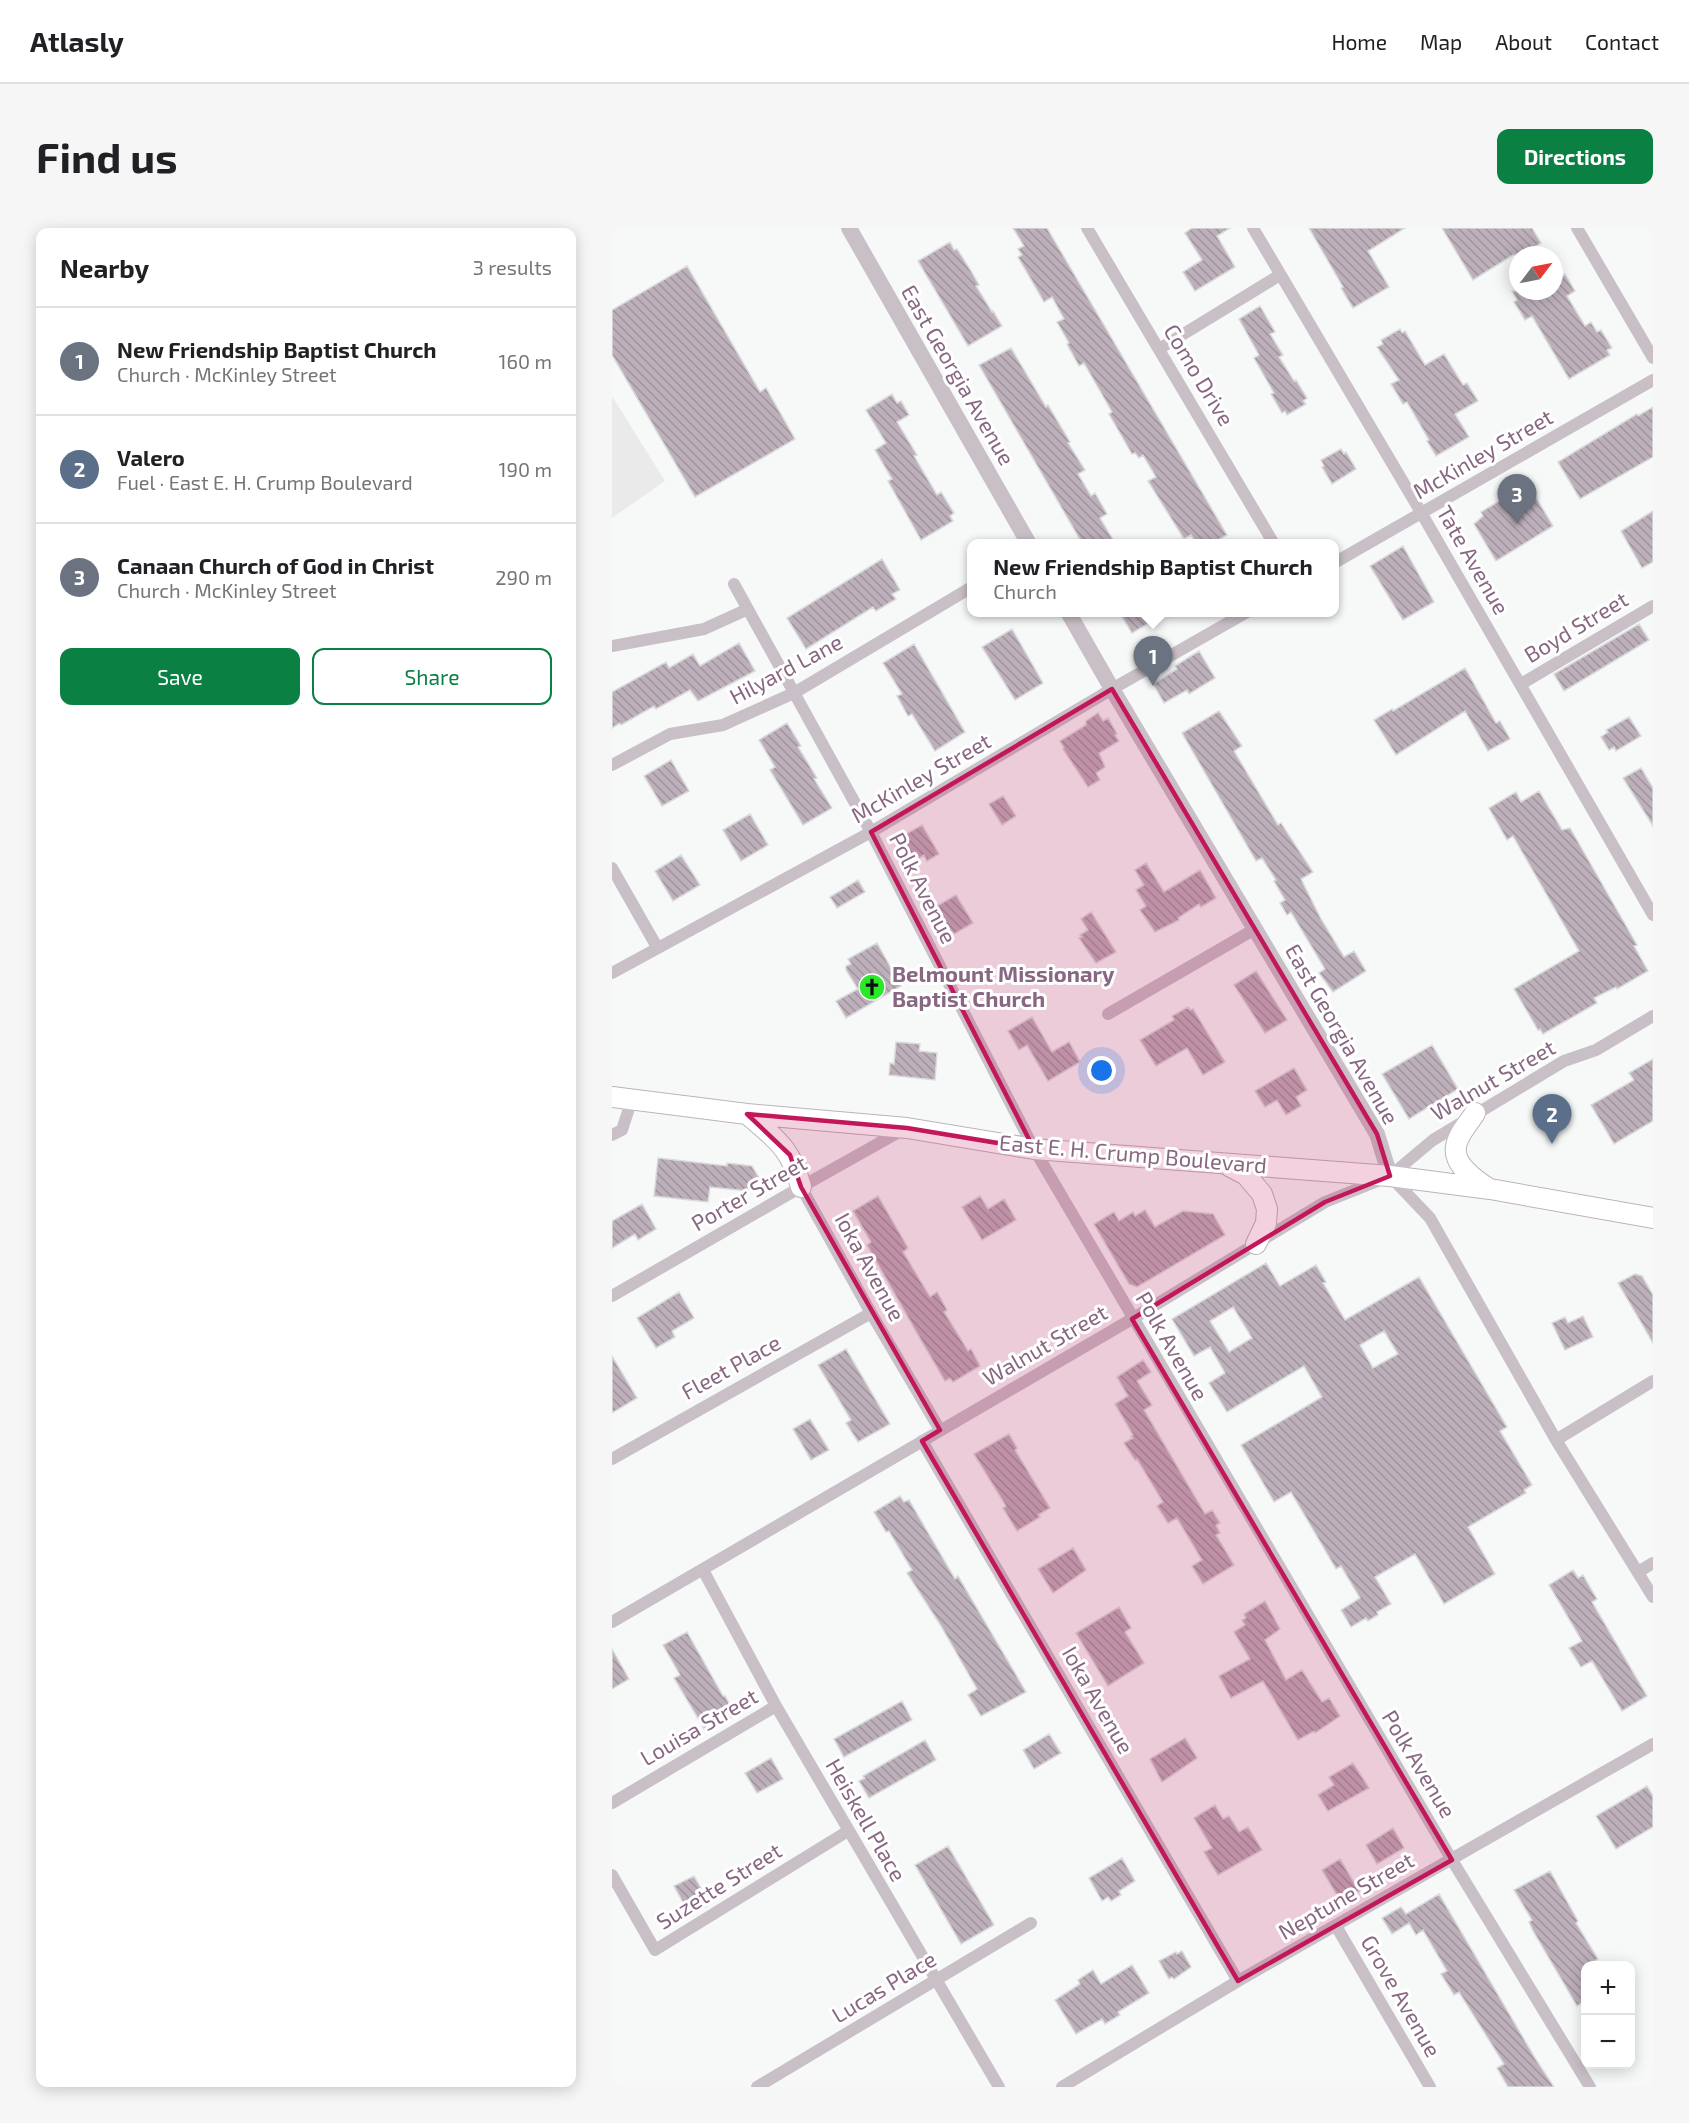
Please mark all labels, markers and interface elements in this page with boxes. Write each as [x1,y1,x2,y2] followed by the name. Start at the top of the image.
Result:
[30,24,124,58] text: Atlasly
[1331,29,1387,54] text: Home
[1420,29,1462,54] text: Map
[1495,29,1552,54] text: About
[1585,29,1659,54] text: Contact
[1497,129,1653,184] button: Directions
[36,131,178,181] text: Find us
[1509,246,1563,300] north arrow
[60,252,149,283] text: Nearby
[473,255,552,279] text: 3 results
[897,280,1021,469] street label: East Georgia Avenue
[1159,319,1240,430] street label: Como Drive
[117,336,437,362] text: New Friendship Baptist Church
[75,349,84,373] text: 1
[499,349,552,373] text: 160 m
[117,362,337,386] text: Church · McKinley Street
[1408,403,1557,504] street label: McKinley Street
[117,444,185,470] text: Valero
[74,457,85,481] text: 2
[499,457,552,481] text: 190 m
[117,470,413,494] text: Fuel · East E. H. Crump Boulevard
[1498,474,1536,524] pin: 3
[1432,501,1515,618] street label: Tate Avenue
[967,539,1339,617] popup
[117,552,434,578] text: Canaan Church of God in Christ
[993,553,1313,579] text: New Friendship Baptist Church
[74,565,85,589] text: 3
[495,565,552,589] text: 290 m
[117,578,337,602] text: Church · McKinley Street
[993,579,1057,603] text: Church
[1519,585,1632,667] street label: Boyd Street
[725,628,846,709] street label: Hilyard Lane
[1134,636,1172,686] pin: 1
[60,648,300,705] button: Save
[312,648,552,705] button: Share
[846,727,995,828] street label: McKinley Street
[885,828,963,947] street label: Polk Avenue
[1281,939,1405,1128] street label: East Georgia Avenue
[892,960,1115,1011] place label: Belmount Missionary Baptist Church
[857,972,887,1002] church icon: Belmount Missionary Baptist Church
[1426,1033,1559,1125] street label: Walnut Street
[1087,1056,1116,1085] your location
[1532,1094,1572,1144] pin: 2
[998,1128,1268,1178] street label: East E. H. Crump Boulevard
[686,1149,811,1236] street label: Porter Street
[831,1208,911,1325] street label: Ioka Avenue
[1131,1287,1214,1404] street label: Polk Avenue
[978,1298,1111,1390] street label: Walnut Street
[676,1328,785,1404] street label: Fleet Place
[1058,1641,1140,1758] street label: Ioka Avenue
[635,1682,762,1770] street label: Louisa Street
[1378,1705,1462,1822] street label: Polk Avenue
[821,1754,912,1885] street label: Heiskell Place
[651,1836,786,1934] street label: Suzette Street
[1273,1846,1418,1944] street label: Neptune Street
[1357,1930,1447,2061] street label: Grove Avenue
[827,1945,940,2027] street label: Lucas Place
[1581,1961,1635,2069] map controls
[1581,1961,1635,2015] button: +
[1581,2015,1635,2069] button: −

